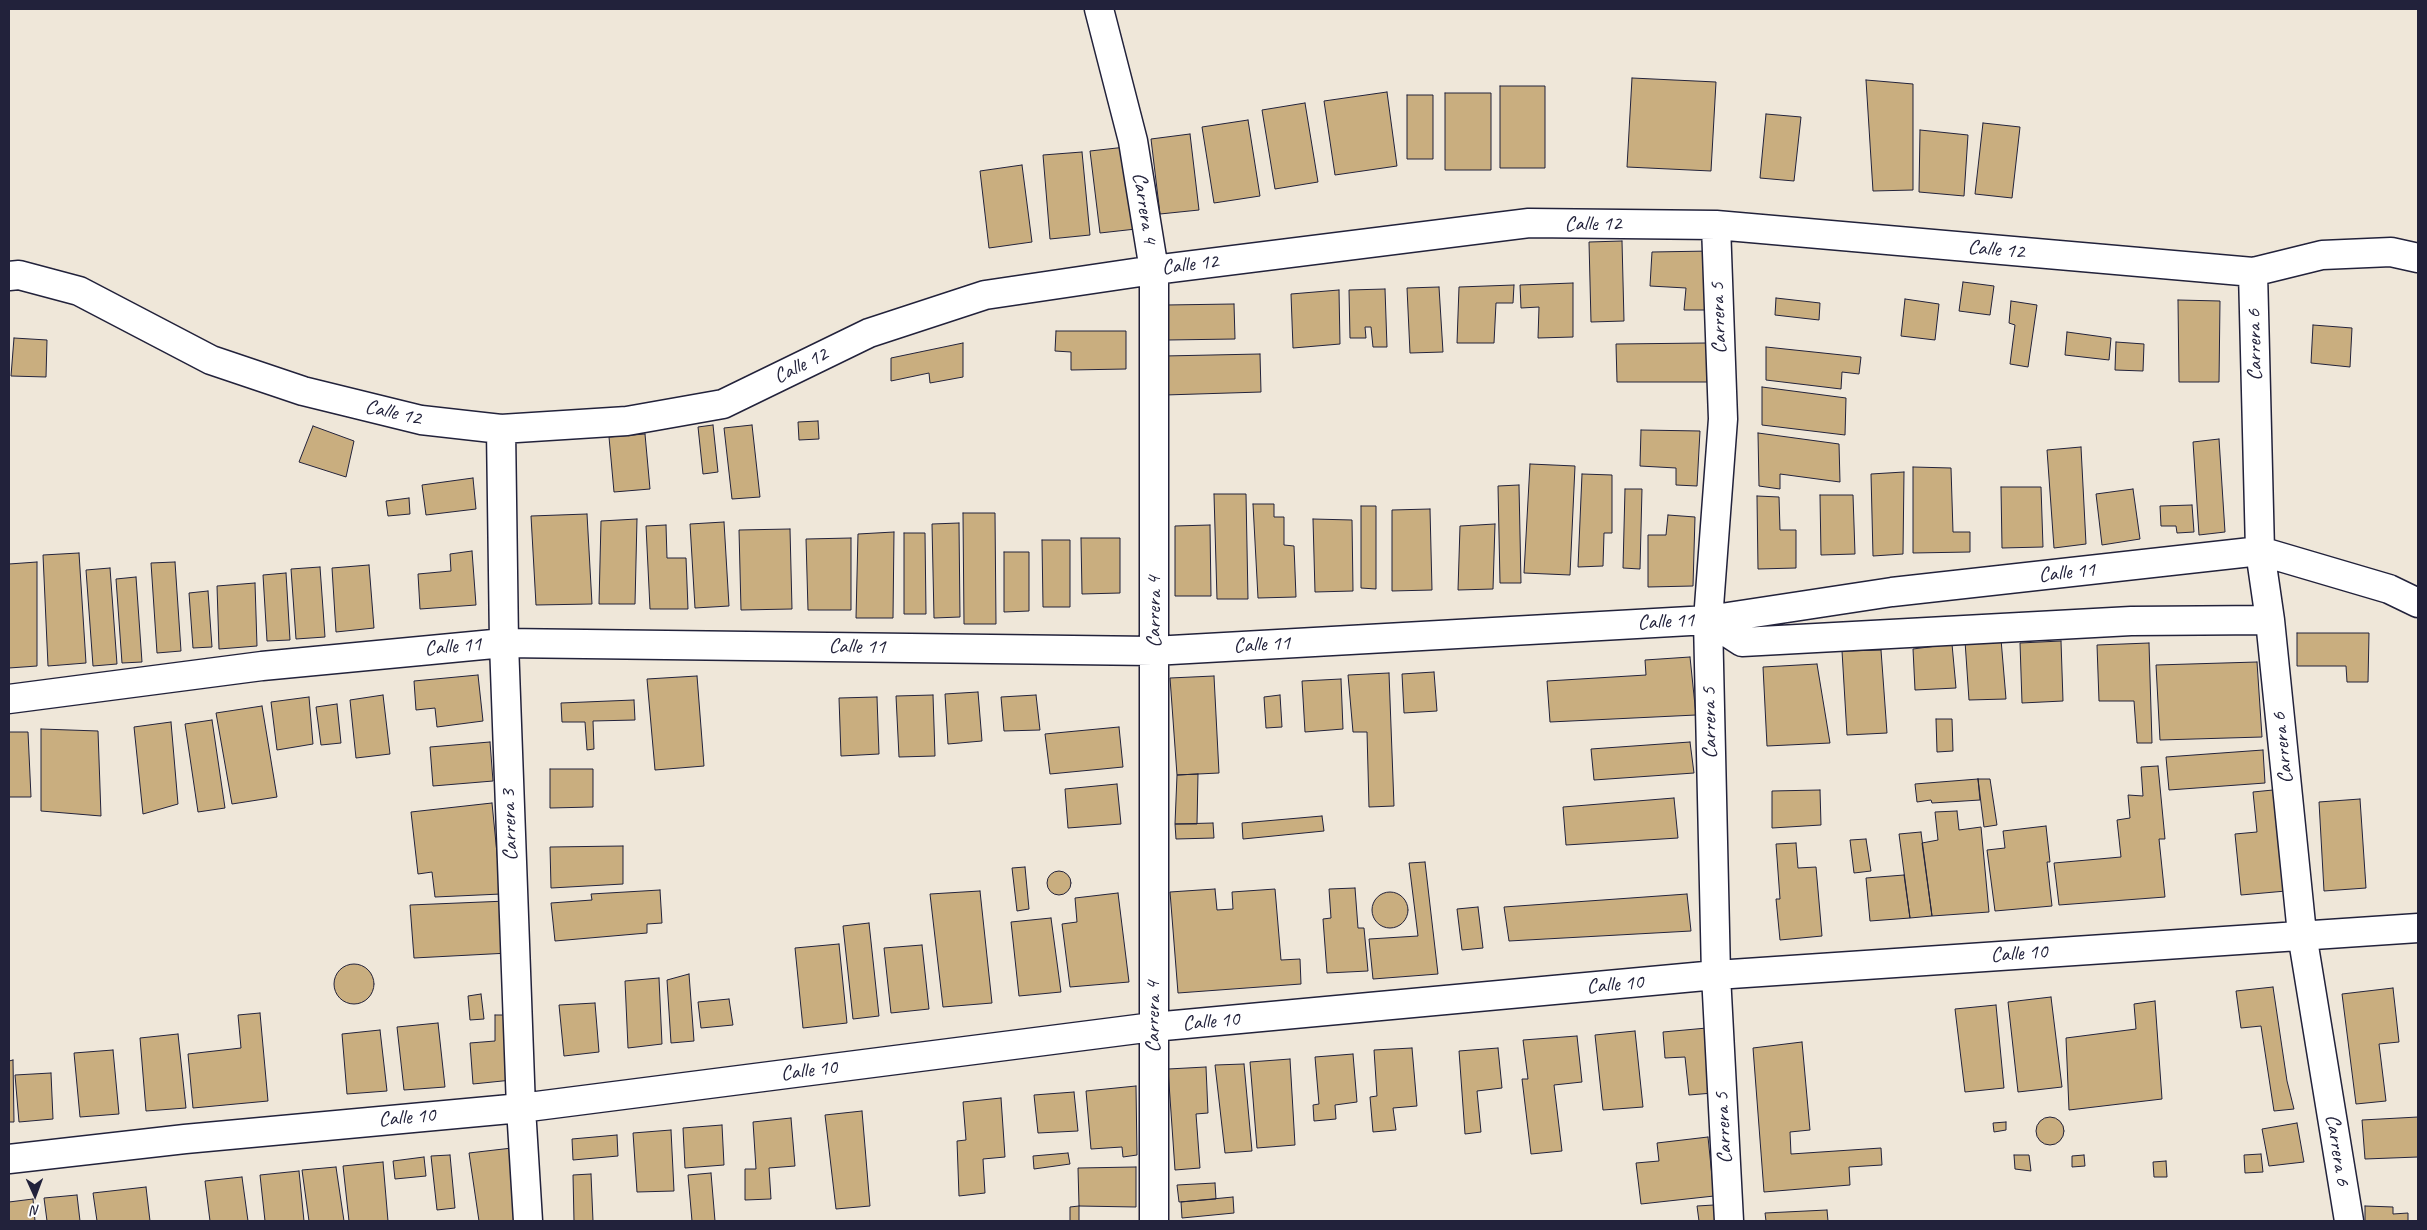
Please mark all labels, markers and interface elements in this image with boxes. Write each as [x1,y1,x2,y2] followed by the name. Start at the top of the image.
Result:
[1126,171,1162,245] street label: Carrera 4
[1565,211,1621,237] street label: Calle 12
[1967,235,2025,265] street label: Calle 12
[1160,249,1220,281] street label: Calle 12
[1705,282,1733,354] street label: Carrera 5
[2242,309,2268,381] street label: Carrera 6
[770,342,832,390] street label: Calle 12
[362,394,424,432] street label: Calle 12
[2037,557,2097,589] street label: Calle 11
[1141,576,1167,648] street label: Carrera 4
[1637,608,1695,636] street label: Calle 11
[1233,631,1291,659] street label: Calle 11
[424,632,482,662] street label: Calle 11
[828,634,886,660] street label: Calle 11
[1697,687,1723,759] street label: Carrera 5
[2267,711,2299,785] street label: Carrera 6
[496,789,524,861] street label: Carrera 3
[1990,939,2048,969] street label: Calle 10
[1586,970,1644,1000] street label: Calle 10
[1140,981,1166,1053] street label: Carrera 4
[1182,1007,1240,1037] street label: Calle 10
[779,1055,839,1087] street label: Calle 10
[1710,1092,1738,1164] street label: Carrera 5
[378,1103,436,1133] street label: Calle 10
[2319,1113,2355,1187] street label: Carrera 6
[10,1170,60,1220] north arrow
[31,1202,40,1219] text: N

